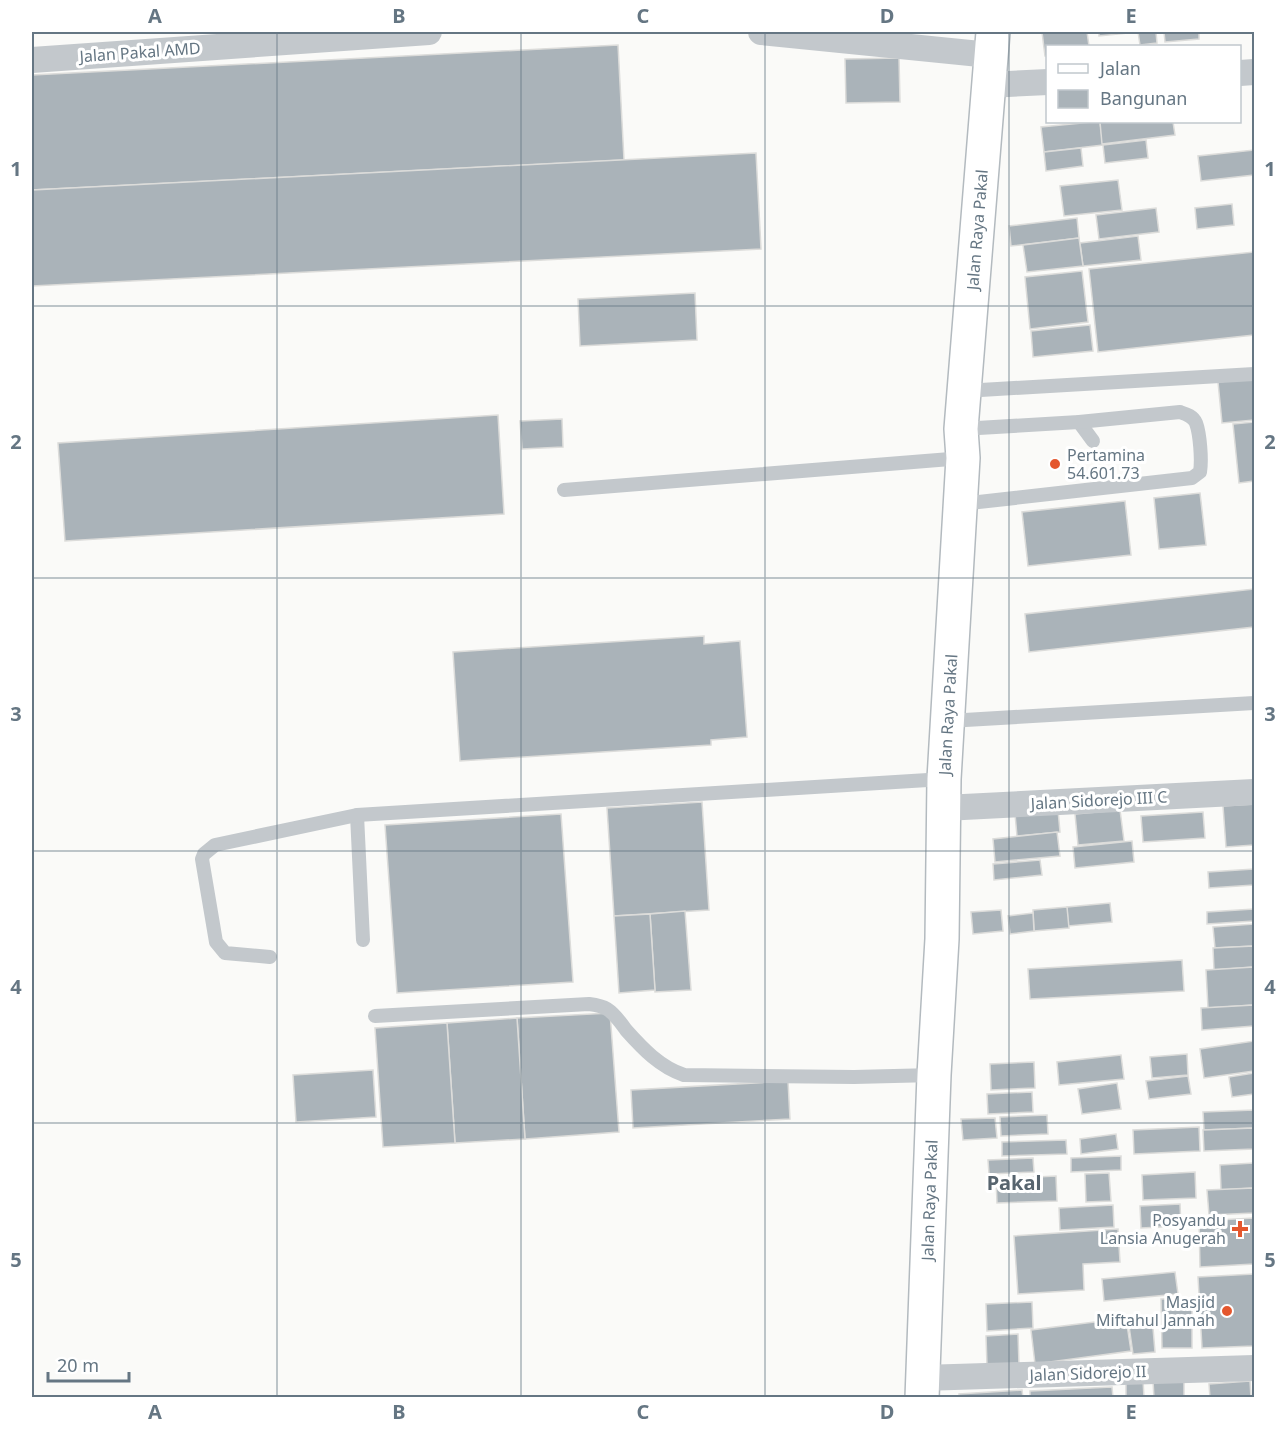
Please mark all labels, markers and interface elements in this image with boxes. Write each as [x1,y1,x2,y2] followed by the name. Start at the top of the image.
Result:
[148,2,162,29] text: A
[392,2,406,29] text: B
[637,2,650,29] text: C
[880,2,894,29] text: D
[1125,2,1137,29] text: E
[77,37,201,67] street label: Jalan Pakal AMD
[1046,45,1241,123] legend
[1098,56,1141,80] text: Jalan
[1100,86,1187,110] text: Bangunan
[10,155,22,182] text: 1
[1264,155,1276,182] text: 1
[961,168,993,293] street label: Jalan Raya Pakal
[10,428,22,455] text: 2
[1264,428,1276,455] text: 2
[1067,444,1145,484] place label: Pertamina 54.601.73
[1048,457,1062,471] marker: Pertamina 54.601.73
[933,653,962,778] street label: Jalan Raya Pakal
[10,700,22,727] text: 3
[1264,700,1276,727] text: 3
[1028,785,1168,815] street label: Jalan Sidorejo III C
[10,973,22,1000] text: 4
[1264,973,1276,1000] text: 4
[916,1139,943,1263] street label: Jalan Raya Pakal
[987,1169,1041,1196] district label: Pakal
[1100,1209,1226,1249] place label: Posyandu Lansia Anugerah
[1231,1220,1249,1238] marker: Posyandu Lansia Anugerah
[10,1246,22,1273] text: 5
[1264,1246,1276,1273] text: 5
[1096,1291,1215,1331] place label: Masjid Miftahul Jannah
[1220,1304,1234,1318] marker: Masjid Miftahul Jannah
[48,1345,129,1383] scale bar
[57,1353,99,1377] text: 20 m
[1027,1360,1147,1386] street label: Jalan Sidorejo II
[148,1398,162,1425] text: A
[392,1398,406,1425] text: B
[637,1398,650,1425] text: C
[880,1398,894,1425] text: D
[1125,1398,1137,1425] text: E

